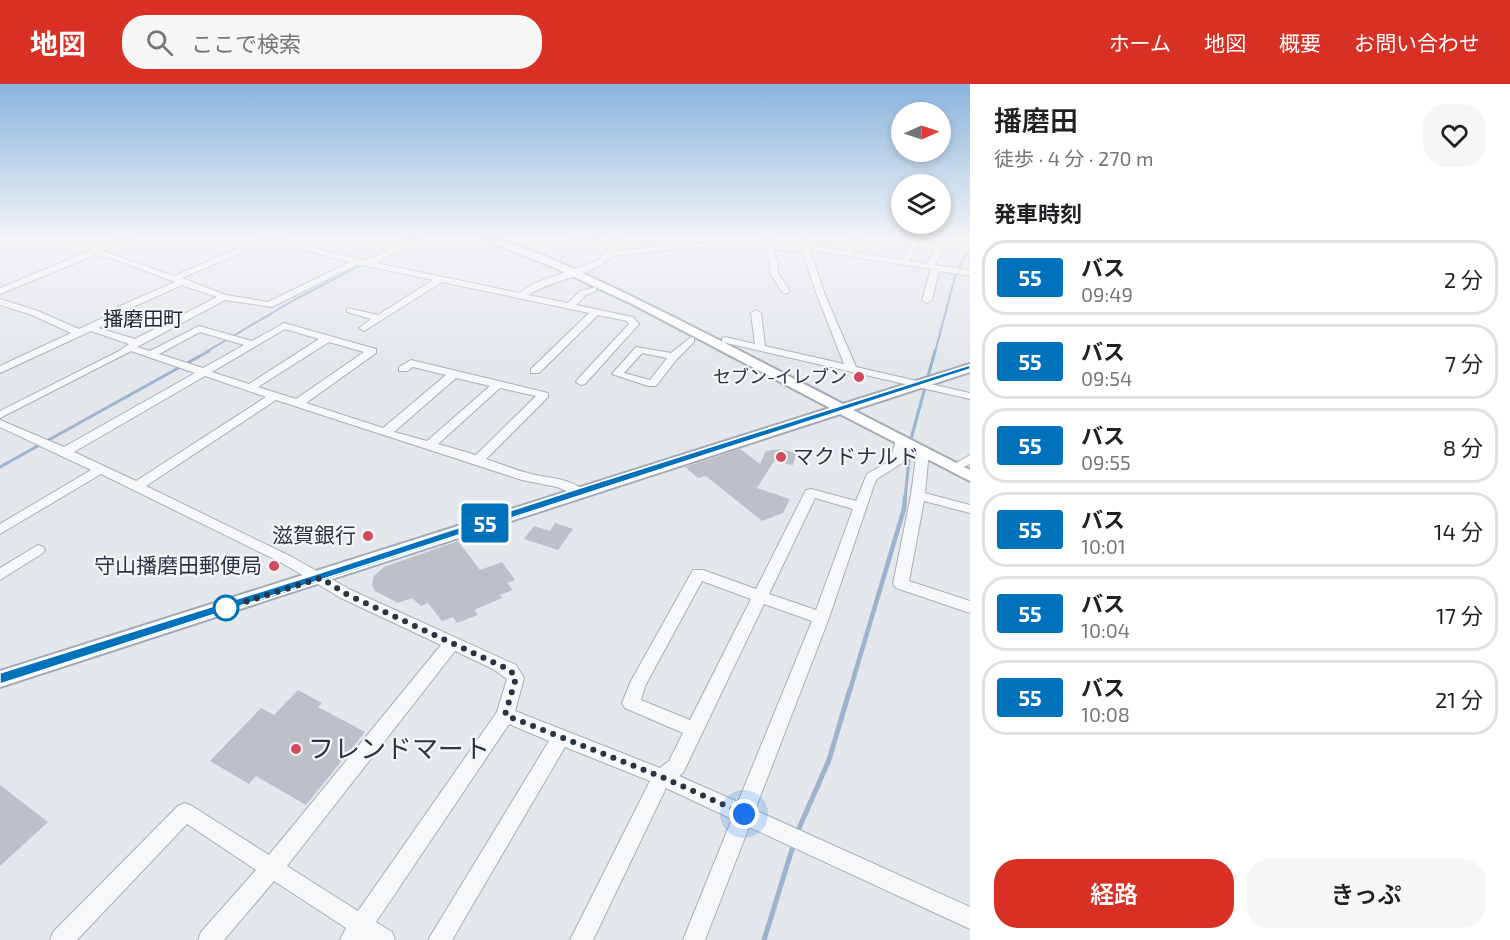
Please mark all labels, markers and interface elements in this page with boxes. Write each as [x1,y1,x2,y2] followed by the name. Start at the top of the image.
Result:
[122,15,542,69] search box
[30,26,86,60] text: 地図
[143,26,176,59] icon: search
[191,30,301,56] text: ここで検索
[1109,30,1171,55] text: ホーム
[1204,30,1246,55] text: 地図
[1279,30,1321,55] text: 概要
[1354,30,1480,55] text: お問い合わせ
[891,102,951,162] north arrow
[891,102,951,234] map controls
[994,103,1078,137] text: 播磨田
[1423,104,1486,167] button: heart
[994,146,1154,170] text: 徒歩 · 4 分 · 270 m
[891,174,951,234] button: layers
[994,200,1082,226] text: 発車時刻
[1081,254,1125,280] text: バス
[1018,265,1042,290] text: 55
[1444,266,1483,292] text: 2 分
[1081,282,1133,306] text: 09:49
[103,306,183,330] district label: 播磨田町
[1081,338,1125,364] text: バス
[1018,349,1042,374] text: 55
[1445,350,1483,376] text: 7 分
[713,365,847,387] place label: セブン-イレブン
[1081,366,1132,390] text: 09:54
[852,370,866,384] marker: セブン-イレブン
[1081,422,1125,448] text: バス
[1018,433,1042,458] text: 55
[1443,434,1483,460] text: 8 分
[793,443,919,468] place label: マクドナルド
[774,450,788,464] marker: マクドナルド
[1081,450,1131,474] text: 09:55
[458,504,512,542] line badge: 55
[1081,506,1125,532] text: バス
[473,511,497,536] text: 55
[1018,517,1042,542] text: 55
[1434,518,1483,544] text: 14 分
[272,522,356,547] place label: 滋賀銀行
[361,529,375,543] marker: 滋賀銀行
[1081,534,1126,558] text: 10:01
[94,552,262,577] place label: 守山播磨田郵便局
[267,559,281,573] marker: 守山播磨田郵便局
[1081,590,1125,616] text: バス
[213,595,239,621] unlabelled marker
[1018,601,1042,626] text: 55
[1436,602,1483,628] text: 17 分
[1081,618,1130,642] text: 10:04
[1081,674,1125,700] text: バス
[1018,685,1042,710] text: 55
[1435,686,1483,712] text: 21 分
[1081,702,1130,726] text: 10:08
[308,732,490,763] place label: フレンドマート
[289,742,303,756] marker: フレンドマート
[729,799,759,829] your location
[994,859,1234,928] button: 経路
[1246,859,1486,928] button: きっぷ

